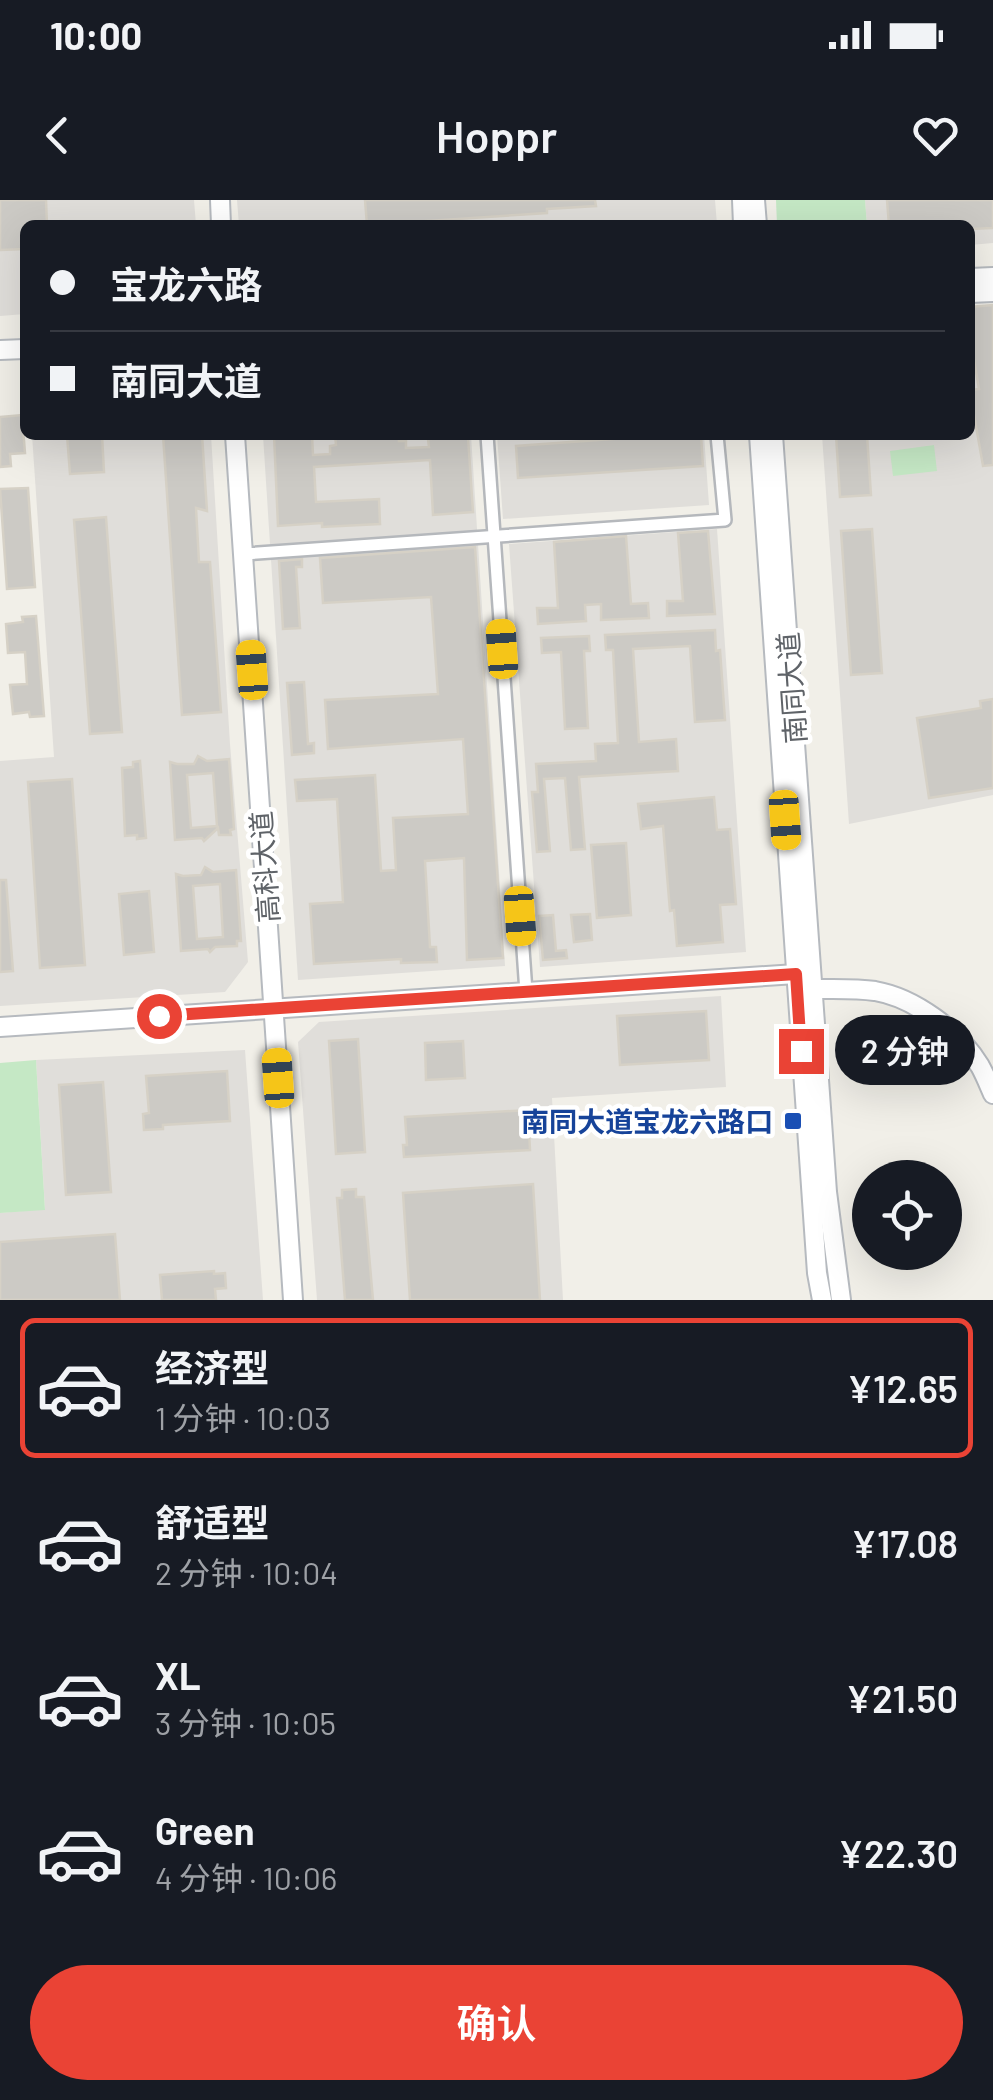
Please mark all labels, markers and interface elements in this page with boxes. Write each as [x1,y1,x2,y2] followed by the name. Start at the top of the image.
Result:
[50,12,142,58] text: 10:00
[30,108,85,163] icon: back
[436,108,557,162] text: Hoppr
[908,108,963,163] icon: heart
[110,261,262,307] text: 宝龙六路
[110,357,262,403] text: 南同大道
[485,618,519,680] car
[770,631,812,745] street label: 南同大道
[235,639,269,701] car
[768,789,802,851] car
[243,810,285,924] street label: 高科大道
[503,885,537,947] car
[137,994,182,1039] route start
[836,1016,976,1086] callout: 2 分钟
[779,1029,824,1074] route end
[861,1031,949,1069] text: 2 分钟
[261,1047,295,1109] car
[521,1104,773,1138] place label: 南同大道宝龙六路口
[782,1110,804,1132] marker: 南同大道宝龙六路口
[852,1160,962,1270] map controls
[852,1160,962,1270] button: locate
[35,1343,125,1433] icon: car
[155,1344,269,1390] text: 经济型
[847,1365,958,1411] text: ¥12.65
[155,1398,331,1436] text: 1 分钟 · 10:03
[35,1498,125,1588] icon: car
[155,1499,269,1545] text: 舒适型
[851,1520,958,1566] text: ¥17.08
[155,1553,338,1591] text: 2 分钟 · 10:04
[155,1652,201,1698] text: XL
[35,1653,125,1743] icon: car
[846,1675,958,1721] text: ¥21.50
[155,1703,336,1741] text: 3 分钟 · 10:05
[155,1807,255,1853] text: Green
[35,1808,125,1898] icon: car
[838,1830,958,1876] text: ¥22.30
[155,1858,337,1896] text: 4 分钟 · 10:06
[30,1965,963,2080] button: 确认

